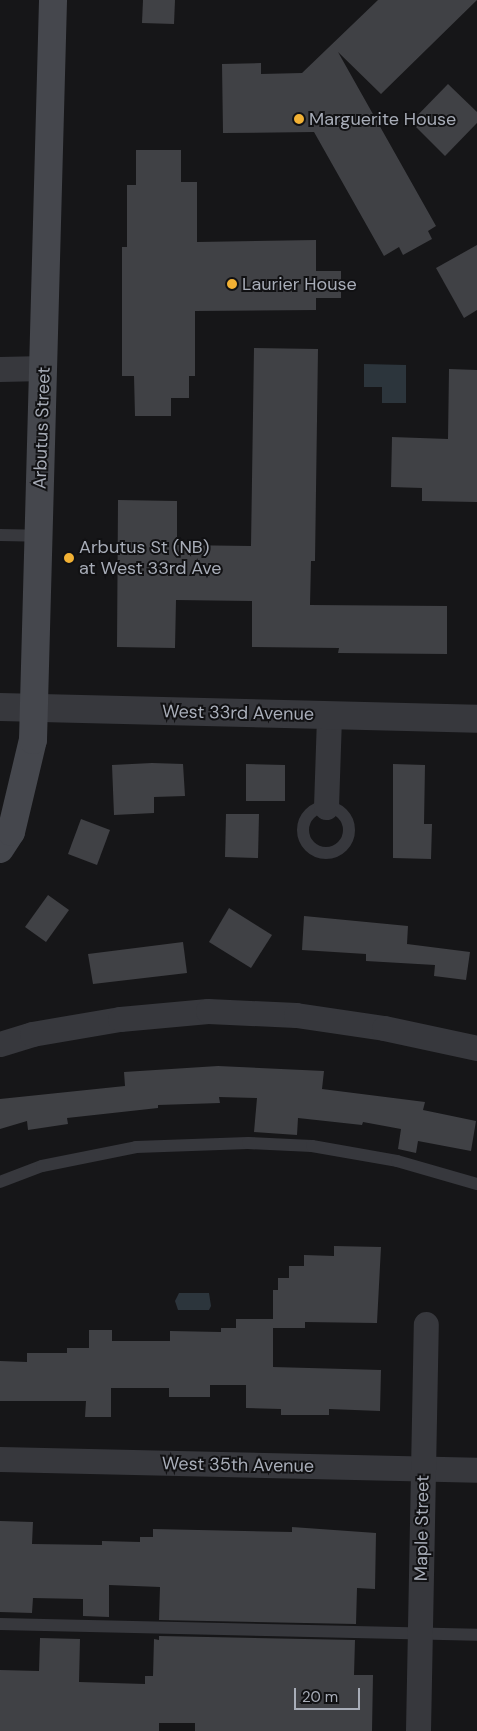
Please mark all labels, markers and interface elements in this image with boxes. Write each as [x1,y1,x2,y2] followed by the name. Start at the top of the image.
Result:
[309,108,456,130] place label: Marguerite House
[293,113,305,125] marker: Marguerite House
[242,273,357,295] place label: Laurier House
[226,278,238,290] marker: Laurier House
[29,366,55,490] street label: Arbutus Street
[79,537,222,580] place label: Arbutus St (NB) at West 33rd Ave
[63,552,75,564] marker: Arbutus St (NB) at West 33rd Ave
[162,701,314,725] street label: West 33rd Avenue
[162,1453,314,1477] street label: West 35th Avenue
[410,1475,434,1581] street label: Maple Street
[297,1678,363,1710] scale bar
[302,1687,338,1707] text: 20 m

